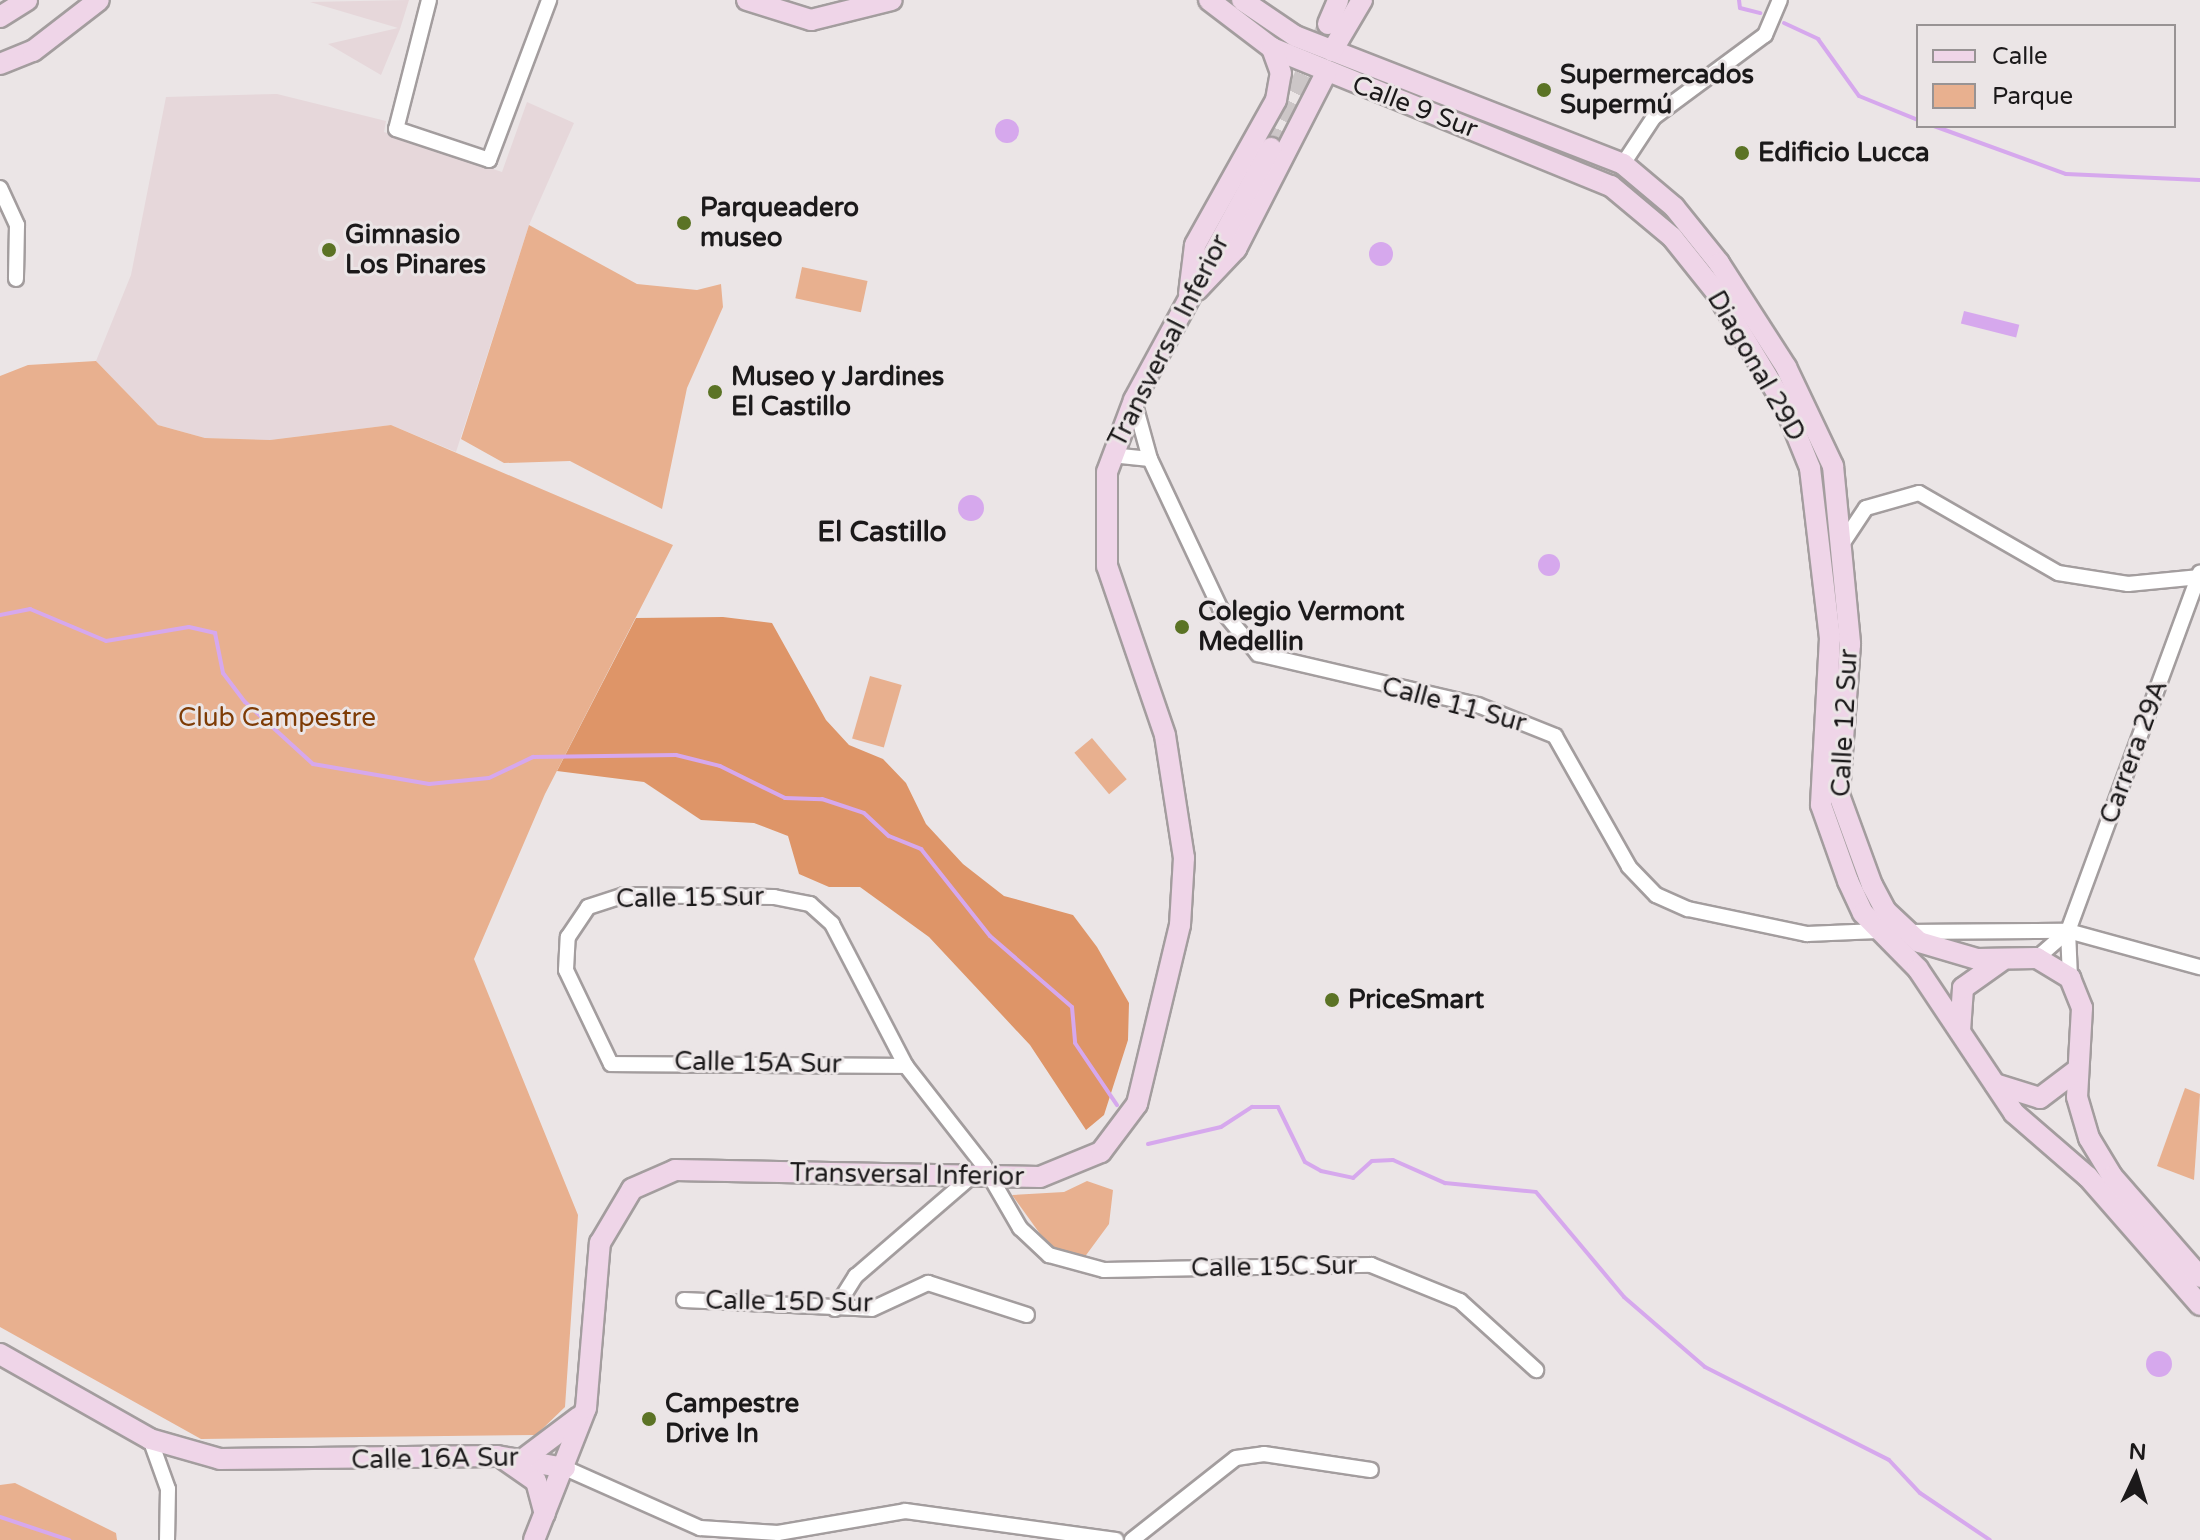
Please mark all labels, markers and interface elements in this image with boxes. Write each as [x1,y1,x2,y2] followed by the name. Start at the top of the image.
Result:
[1916,24,2176,128] legend
[1992,42,2048,71] text: Calle
[1560,59,1754,120] place label: Supermercados Supermú
[1348,69,1482,145] street label: Calle 9 Sur
[1535,81,1553,99] marker: Supermercados Supermú
[1992,82,2073,111] text: Parque
[1758,137,1930,169] place label: Edificio Lucca
[1733,144,1751,162] marker: Edificio Lucca
[700,192,859,254] place label: Parqueadero museo
[675,214,693,232] marker: Parqueadero museo
[345,219,486,280] place label: Gimnasio Los Pinares
[1102,229,1236,453] street label: Transversal Inferior
[320,241,338,259] marker: Gimnasio Los Pinares
[1700,285,1812,447] street label: Diagonal 29D
[731,361,944,422] place label: Museo y Jardines El Castillo
[706,383,724,401] marker: Museo y Jardines El Castillo
[817,515,947,549] district label: El Castillo
[1198,596,1405,658] place label: Colegio Vermont Medellin
[1173,618,1191,636] marker: Colegio Vermont Medellin
[1826,648,1864,798] street label: Calle 12 Sur
[1378,671,1530,739] street label: Calle 11 Sur
[2094,676,2174,828] street label: Carrera 29A
[178,702,376,734] park label: Club Campestre
[616,881,764,915] street label: Calle 15 Sur
[1348,984,1484,1016] place label: PriceSmart
[1323,991,1341,1009] marker: PriceSmart
[674,1046,842,1080] street label: Calle 15A Sur
[790,1157,1024,1193] street label: Transversal Inferior
[1191,1250,1357,1284] street label: Calle 15C Sur
[705,1285,873,1319] street label: Calle 15D Sur
[665,1388,799,1450] place label: Campestre Drive In
[640,1410,658,1428] marker: Campestre Drive In
[2096,1436,2176,1516] north arrow
[2128,1438,2147,1466] text: N
[351,1442,519,1476] street label: Calle 16A Sur

